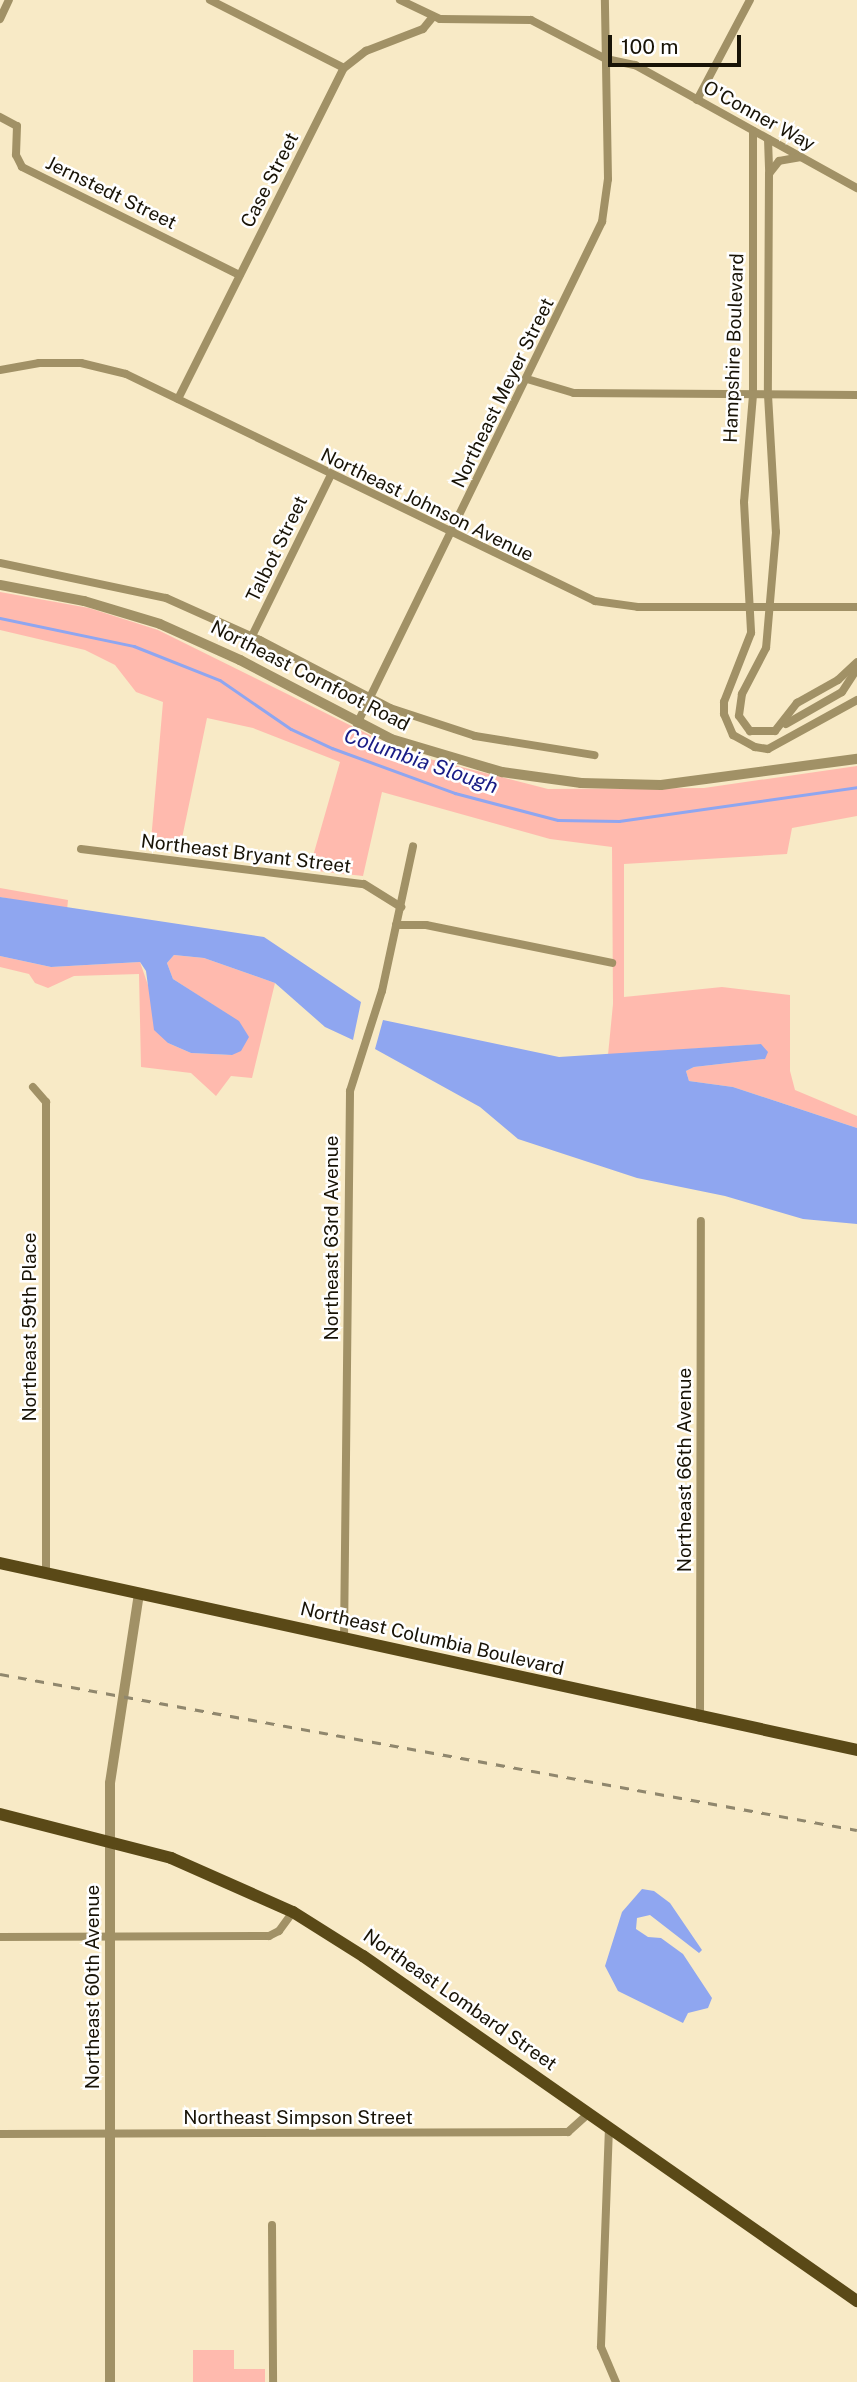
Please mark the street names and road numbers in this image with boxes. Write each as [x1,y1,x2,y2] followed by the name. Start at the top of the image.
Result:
[699,76,819,156] street label: O'Conner Way
[236,129,304,231] street label: Case Street
[42,152,180,234] street label: Jernstedt Street
[719,253,749,443] street label: Hampshire Boulevard
[447,294,559,492] street label: Northeast Meyer Street
[317,443,537,567] street label: Northeast Johnson Avenue
[241,492,313,606] street label: Talbot Street
[207,616,413,736] street label: Northeast Cornfoot Road
[139,830,353,878] street label: Northeast Bryant Street
[321,1135,343,1341] street label: Northeast 63rd Avenue
[19,1232,41,1422] street label: Northeast 59th Place
[674,1368,696,1572] street label: Northeast 66th Avenue
[298,1598,566,1680] street label: Northeast Columbia Boulevard
[82,1885,104,2089] street label: Northeast 60th Avenue
[359,1924,561,2076] street label: Northeast Lombard Street
[183,2107,413,2129] street label: Northeast Simpson Street

